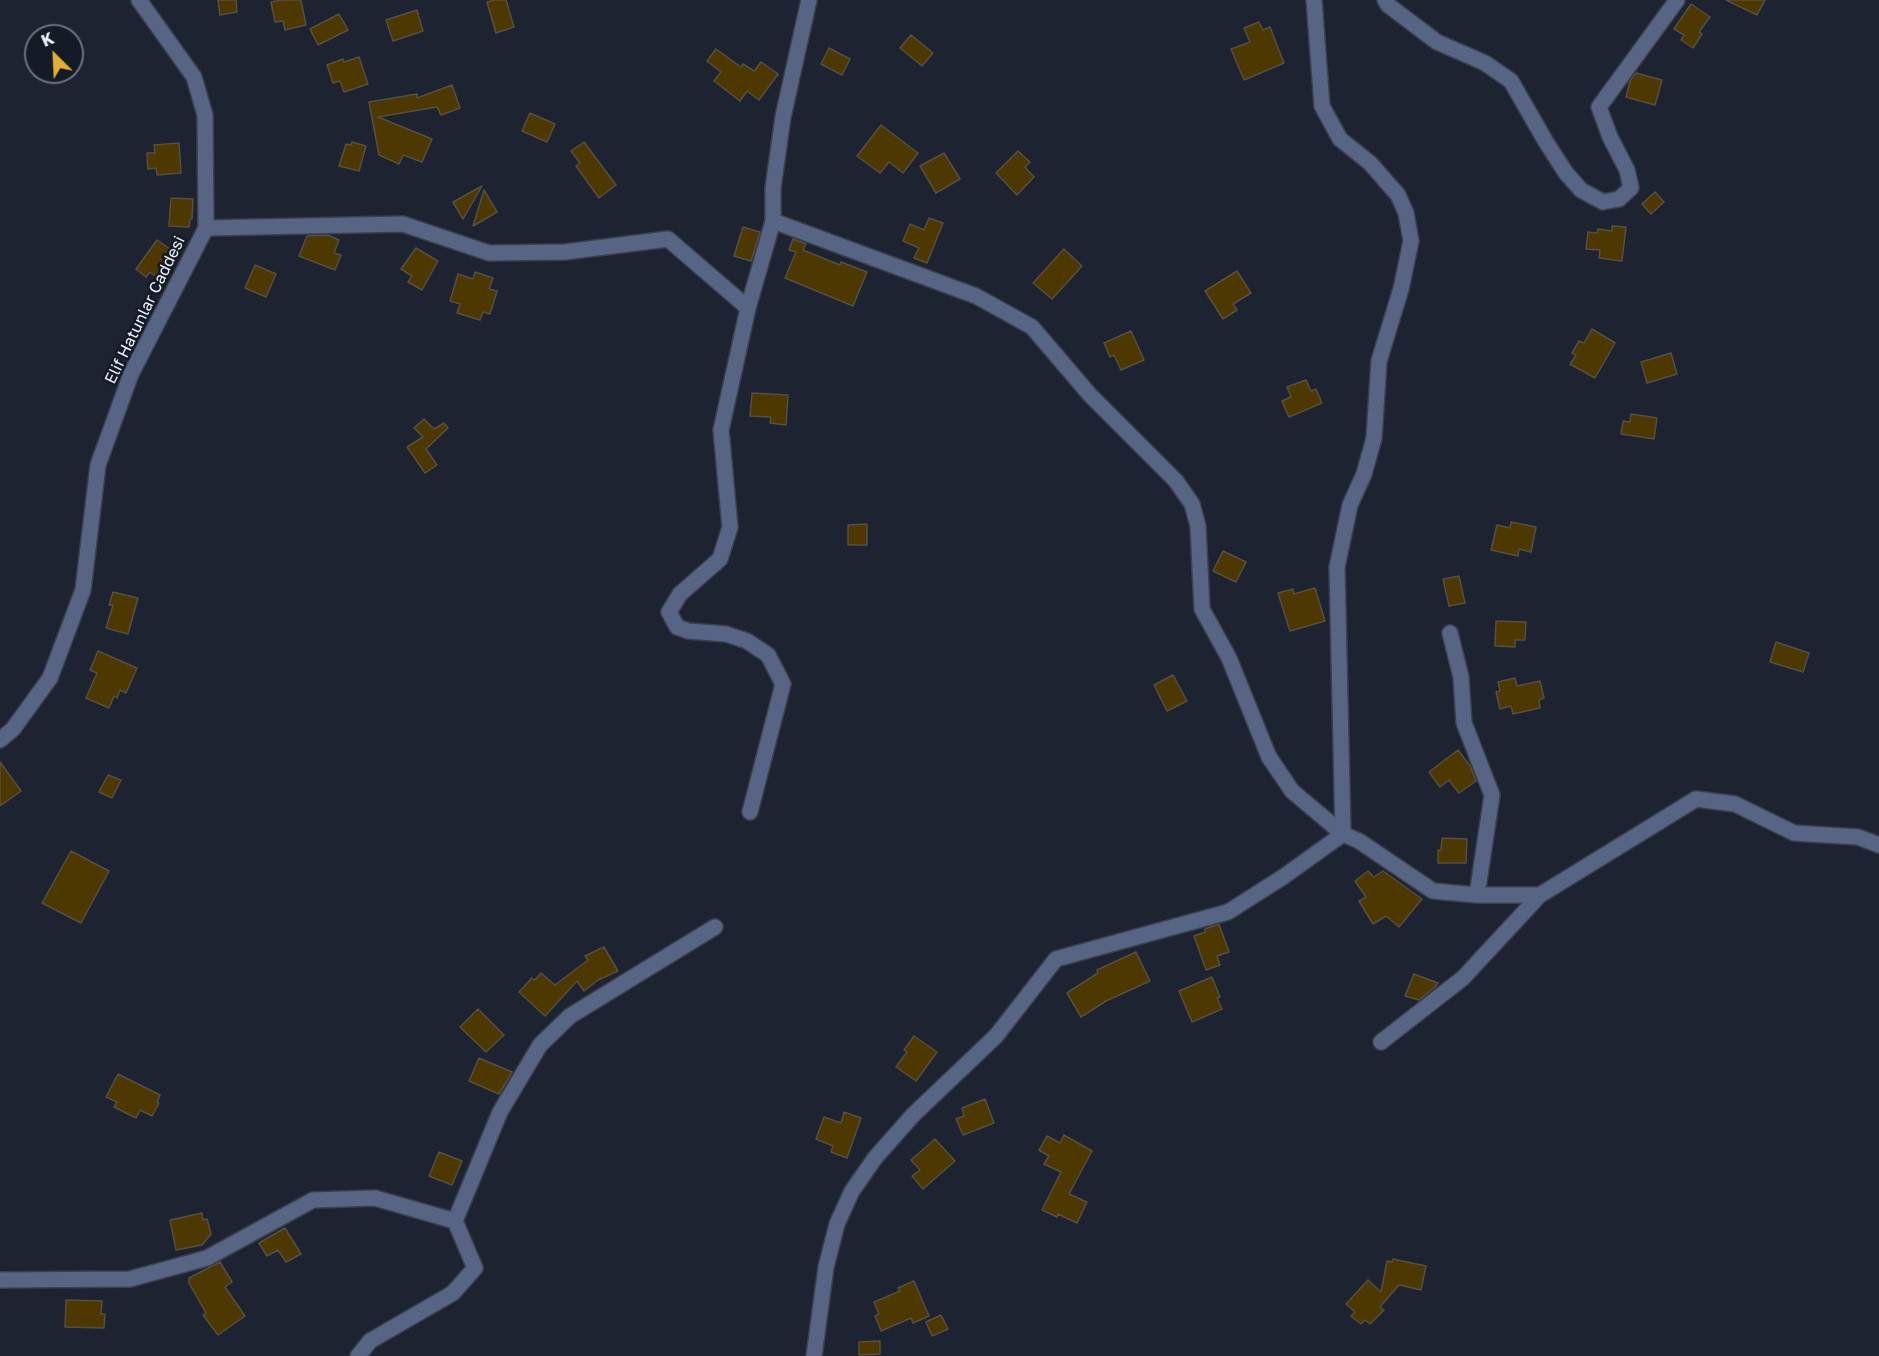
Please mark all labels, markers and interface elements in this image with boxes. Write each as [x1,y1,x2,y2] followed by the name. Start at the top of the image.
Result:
[24,24,84,84] north arrow
[38,28,57,51] text: K
[101,233,189,387] street label: Elif Hatunlar Caddesi

